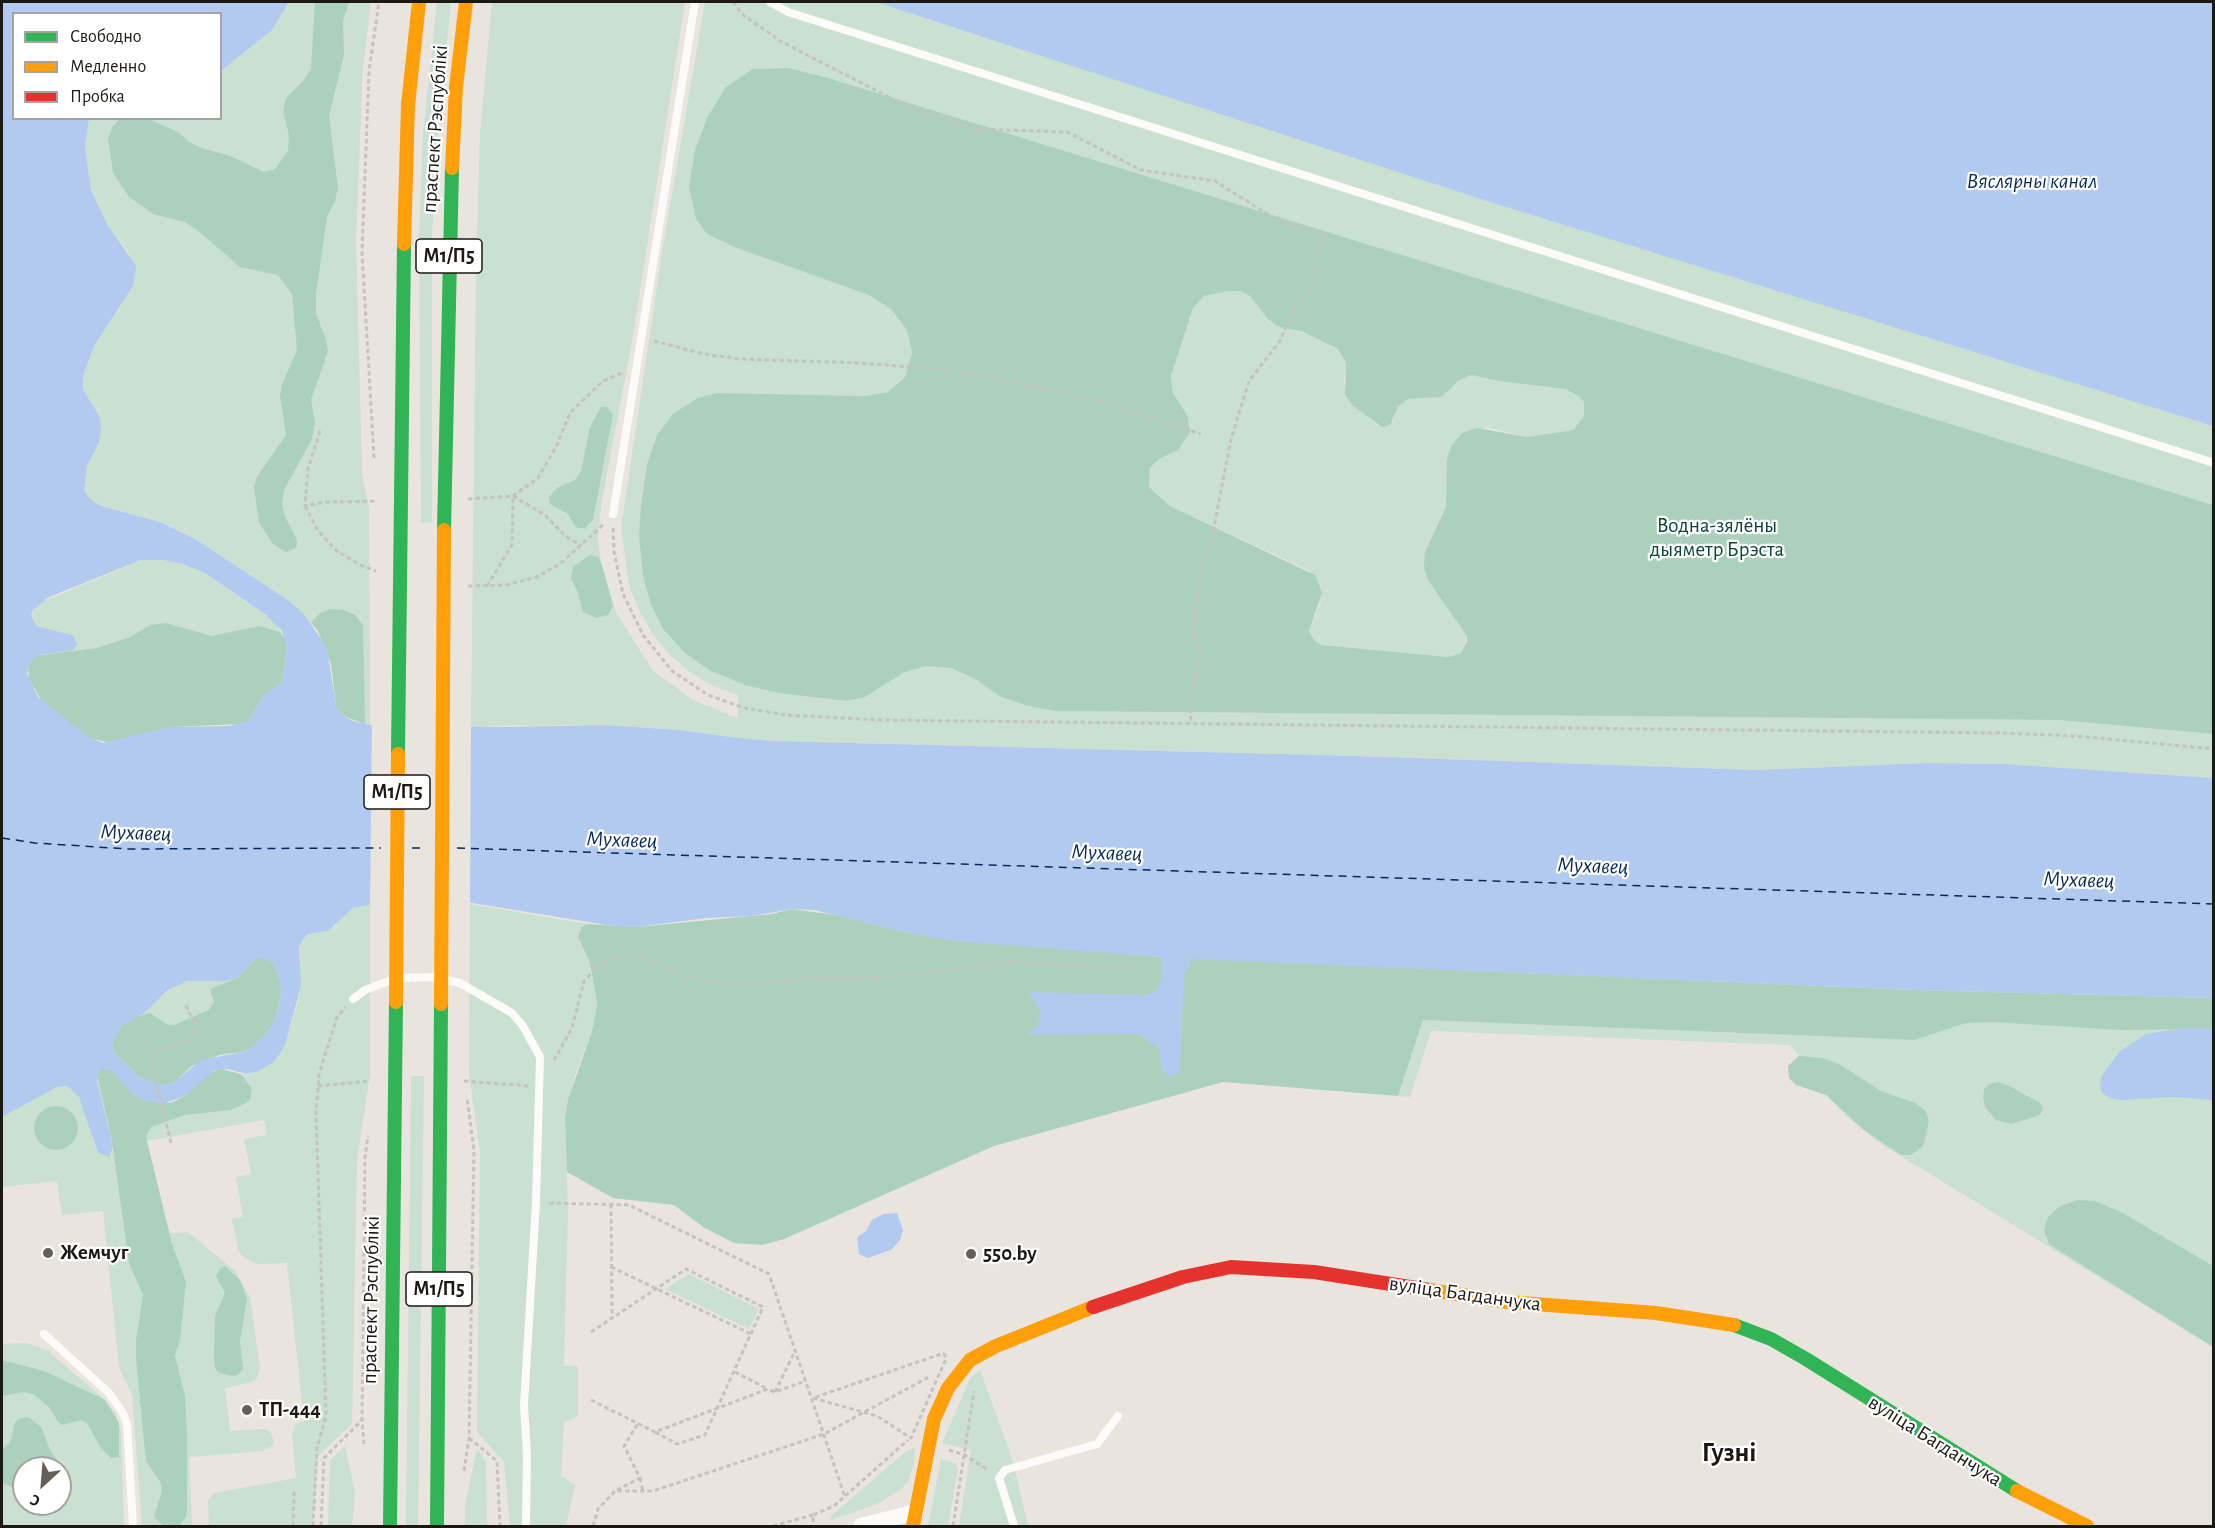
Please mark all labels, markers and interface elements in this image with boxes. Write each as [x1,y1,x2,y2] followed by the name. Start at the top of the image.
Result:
[12,12,222,120] legend
[70,28,142,46] text: Свободно
[417,44,453,214] street label: праспект Рэспублікі
[70,58,146,76] text: Медленно
[70,88,125,106] text: Пробка
[1967,168,2097,194] water label: Вяслярны канал
[416,239,482,273] road number: М1/П5
[1650,513,1784,563] park label: Водна-зялёны дыяметр Брэста
[364,775,430,809] road number: М1/П5
[100,819,172,847] water label: Мухавец
[586,826,658,854] water label: Мухавец
[1071,839,1143,867] water label: Мухавец
[1557,852,1629,880] water label: Мухавец
[2043,866,2115,894] water label: Мухавец
[357,1216,385,1384] street label: праспект Рэспублікі
[60,1240,128,1266] place label: Жемчуг
[983,1241,1037,1267] place label: 550.by
[41,1246,55,1260] marker: Жемчуг
[964,1247,978,1261] marker: 550.by
[1387,1271,1543,1317] street label: вуліца Багданчука
[406,1272,472,1306] road number: М1/П5
[1863,1390,2007,1492] street label: вуліца Багданчука
[259,1397,321,1423] place label: ТП-444
[240,1403,254,1417] marker: ТП-444
[1702,1437,1756,1469] district label: Гузні
[12,1456,72,1516] north arrow
[28,1491,42,1510] text: С

